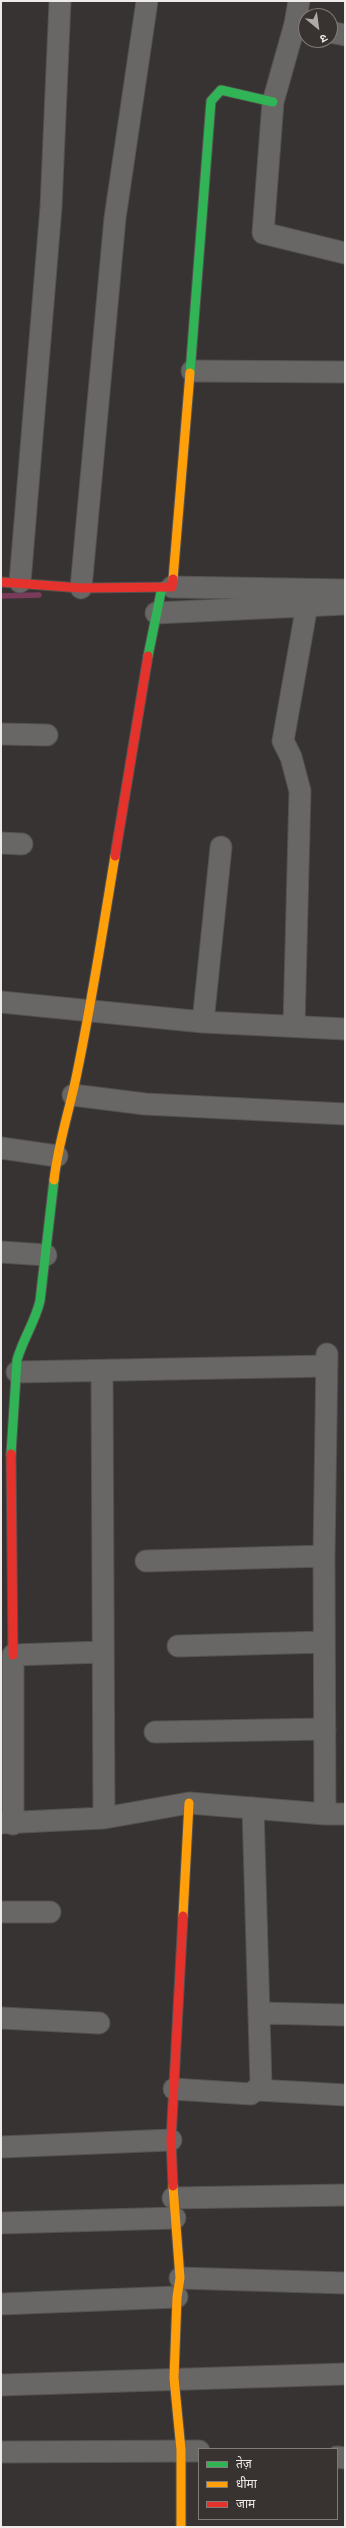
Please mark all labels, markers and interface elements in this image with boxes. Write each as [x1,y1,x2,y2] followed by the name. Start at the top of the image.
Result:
[298,8,338,48] north arrow
[317,29,331,47] text: उ
[198,2448,338,2520] legend
[236,2455,252,2474] text: तेज़
[236,2475,257,2494] text: धीमा
[236,2495,255,2514] text: जाम

